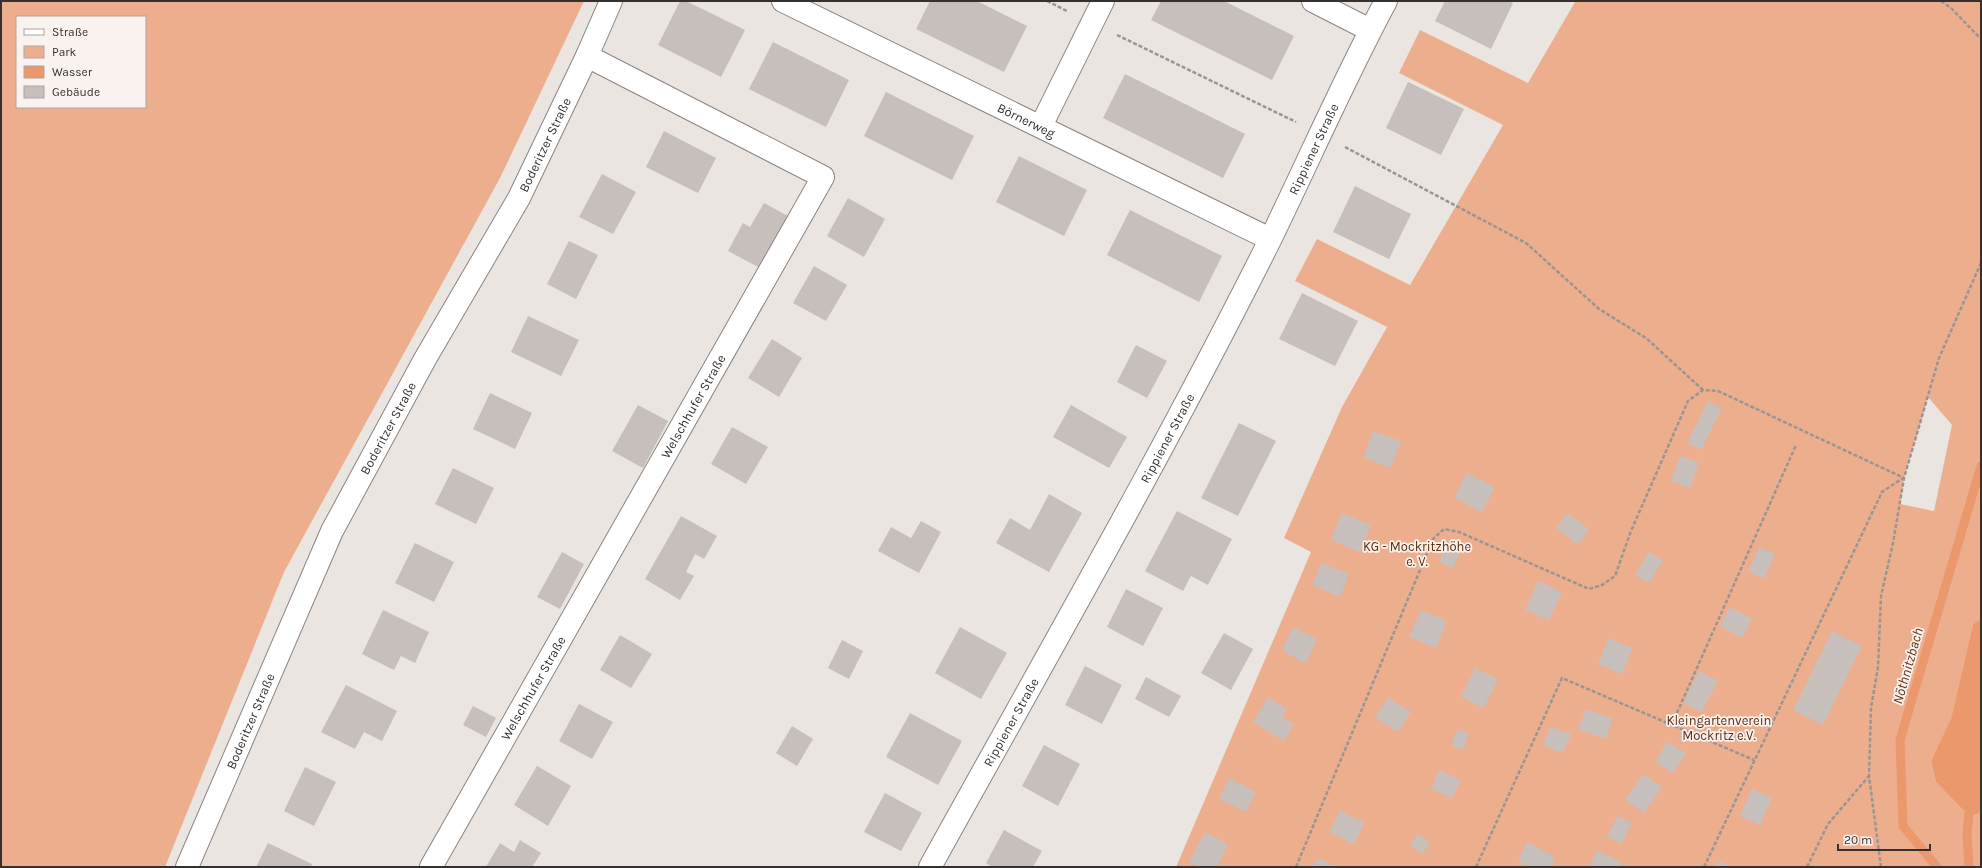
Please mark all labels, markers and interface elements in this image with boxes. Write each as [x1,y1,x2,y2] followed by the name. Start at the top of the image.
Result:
[16,16,146,108] legend
[52,25,88,39] text: Straße
[52,45,77,59] text: Park
[52,65,93,79] text: Wasser
[52,85,100,99] text: Gebäude
[516,95,574,194] street label: Boderitzer Straße
[995,100,1058,141] street label: Börnerweg
[1285,101,1341,197] street label: Rippiener Straße
[657,351,728,461] street label: Welschhufer Straße
[357,379,419,477] street label: Boderitzer Straße
[1137,391,1197,485] street label: Rippiener Straße
[1363,539,1471,569] park label: KG - Mockritzhöhe e. V.
[1889,626,1927,706] water label: Nöthnitzbach
[497,633,568,742] street label: Welschhufer Straße
[223,670,277,771] street label: Boderitzer Straße
[980,675,1042,769] street label: Rippiener Straße
[1667,713,1771,743] park label: Kleingartenverein Mockritz e.V.
[1838,826,1930,852] scale bar
[1844,833,1872,847] text: 20 m

